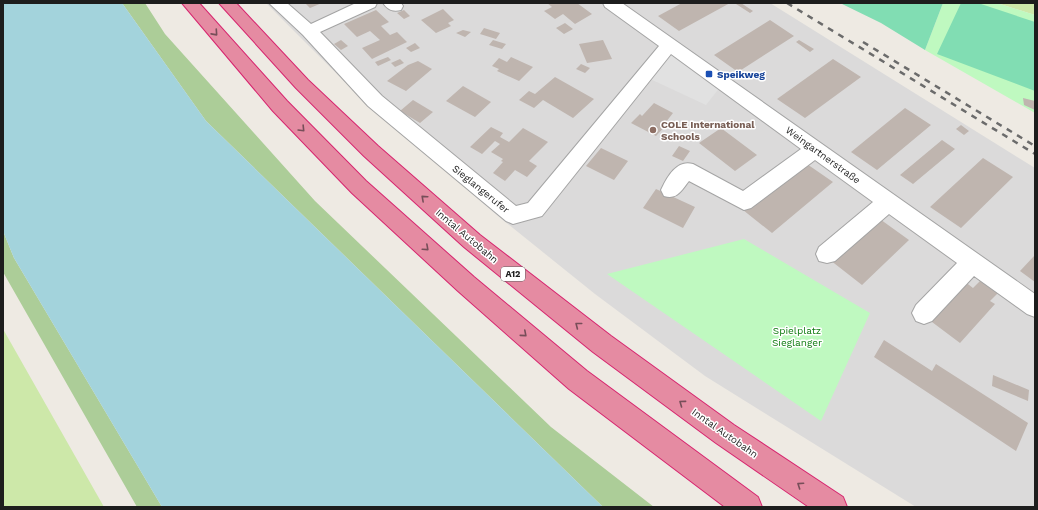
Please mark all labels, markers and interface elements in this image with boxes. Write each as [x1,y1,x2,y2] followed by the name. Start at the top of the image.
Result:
[210,28,218,36] one-way arrow
[704,69,714,79] marker: Speikweg
[717,69,765,80] place label: Speikweg
[661,119,755,142] place label: COLE International Schools
[298,124,305,132] one-way arrow
[783,124,863,186] street label: Weingartnerstraße
[648,125,658,135] marker: COLE International Schools
[450,163,512,215] street label: Sieglangerufer
[421,195,429,203] one-way arrow
[434,207,500,265] street label: Inntal Autobahn
[422,243,429,250] one-way arrow
[501,267,525,281] road number: A12
[576,323,583,330] one-way arrow
[772,325,822,348] park label: Spielplatz Sieglanger
[520,329,527,336] one-way arrow
[680,401,687,408] one-way arrow
[690,406,760,460] street label: Inntal Autobahn
[798,483,805,490] one-way arrow

